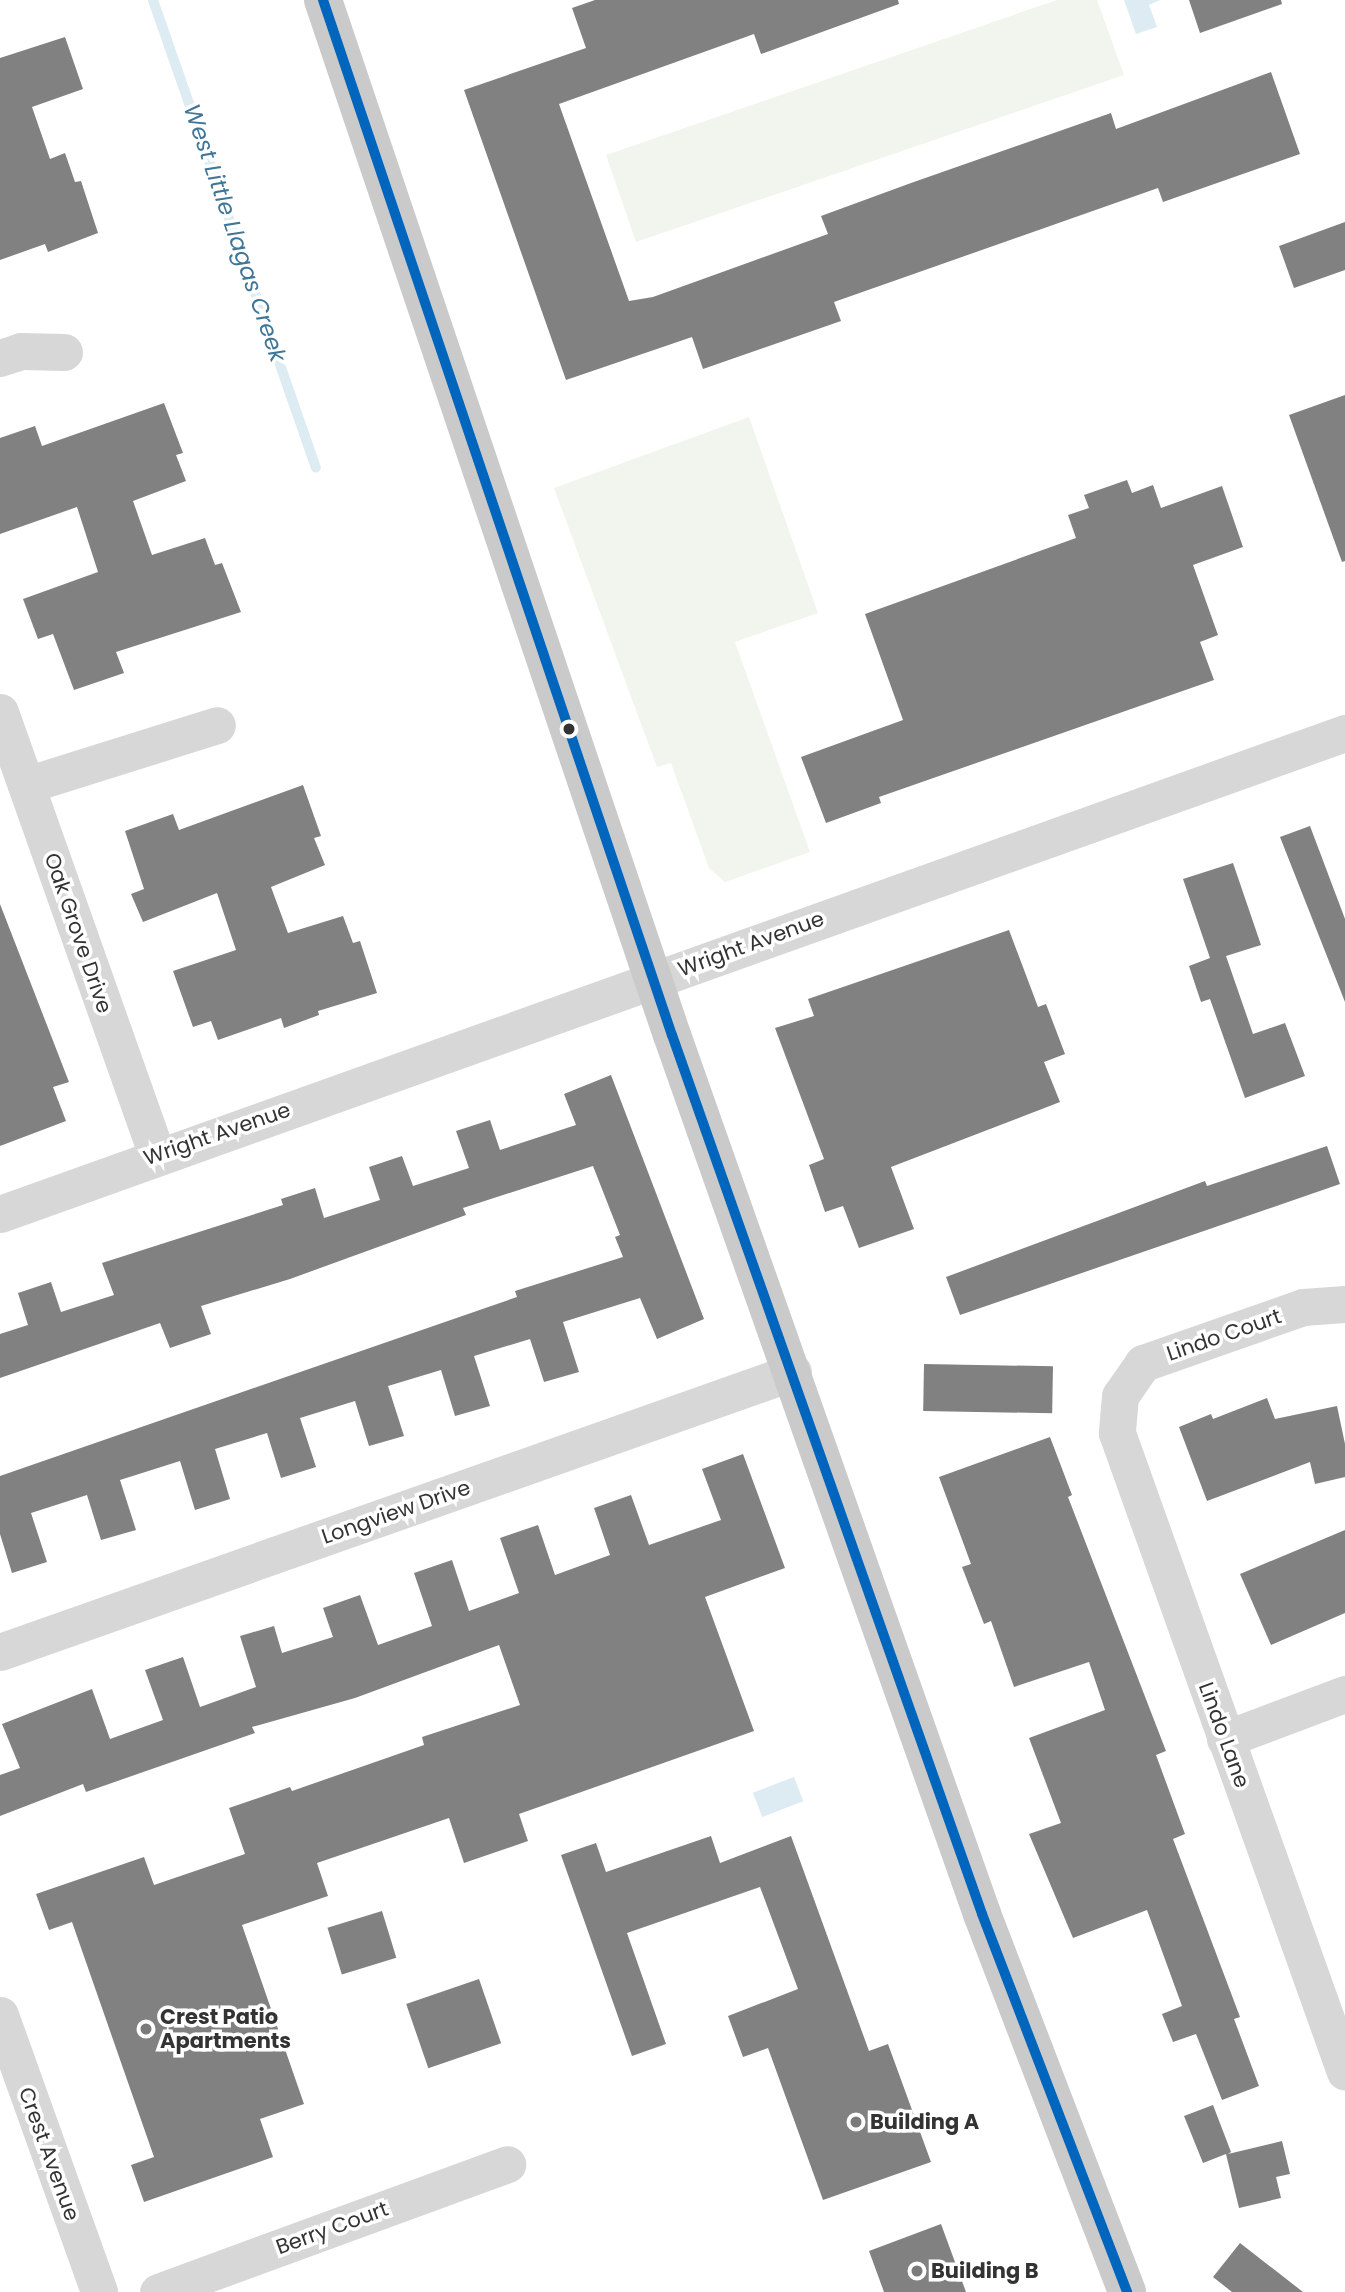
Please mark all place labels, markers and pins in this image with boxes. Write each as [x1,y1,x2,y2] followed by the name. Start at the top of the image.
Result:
[562,722,576,736] unlabelled marker
[160,2004,291,2054] place label: Crest Patio Apartments
[138,2021,154,2037] marker: Crest Patio Apartments
[870,2109,979,2135] place label: Building A
[848,2114,864,2130] marker: Building A
[931,2258,1039,2284] place label: Building B
[909,2263,925,2279] marker: Building B

